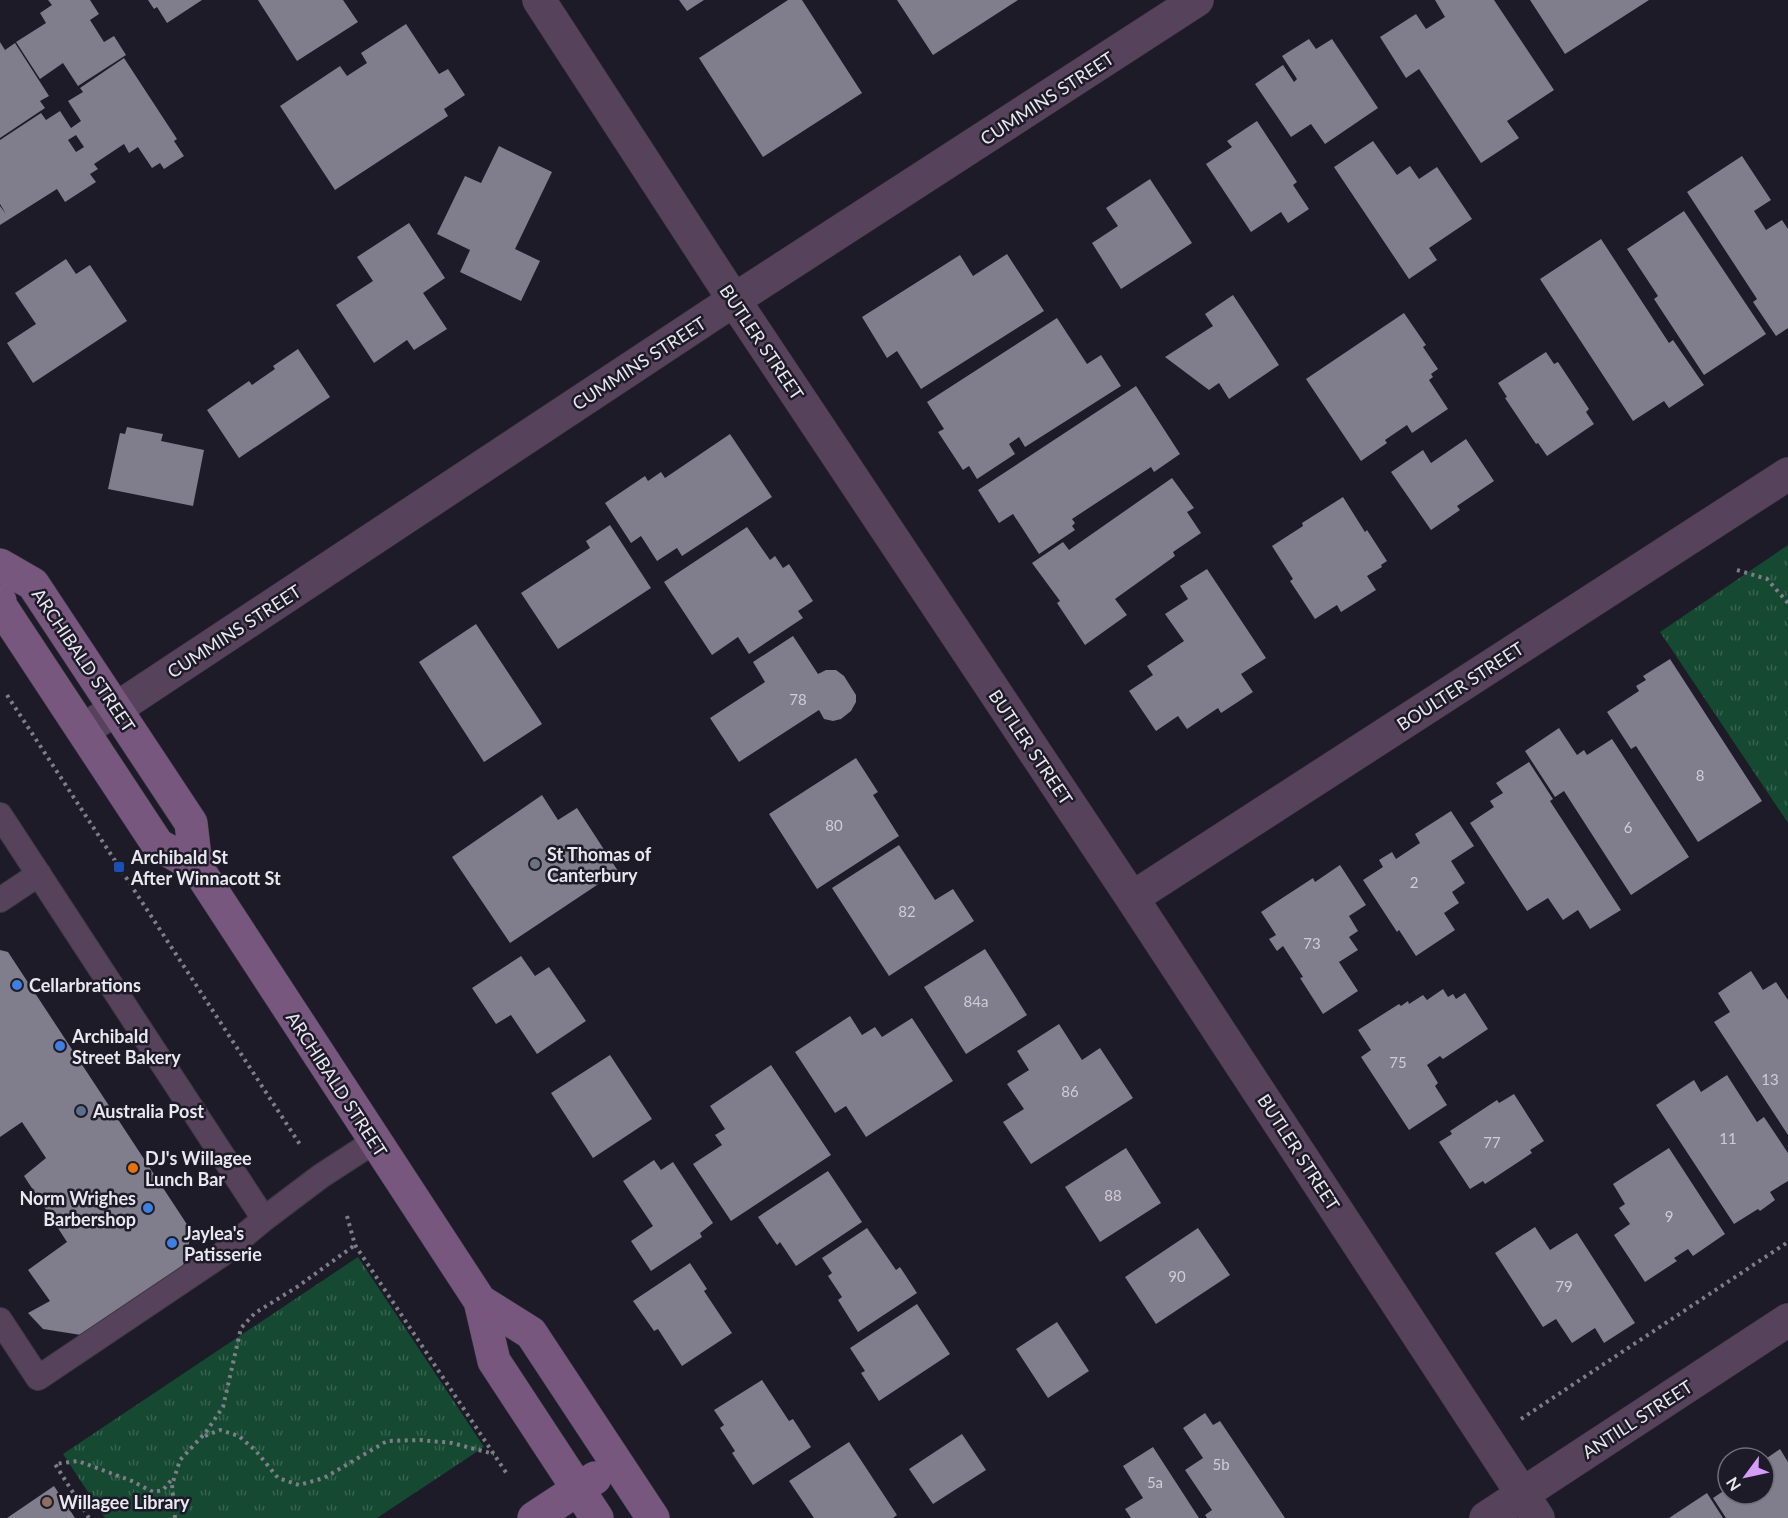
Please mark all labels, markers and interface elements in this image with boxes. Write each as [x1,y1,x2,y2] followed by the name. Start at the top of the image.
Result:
[976,46,1118,149] street label: CUMMINS STREET
[715,280,809,404] street label: BUTLER STREET
[568,311,710,414] street label: CUMMINS STREET
[163,579,305,682] street label: CUMMINS STREET
[28,584,140,736] street label: ARCHIBALD STREET
[1392,637,1528,735] street label: BOULTER STREET
[984,685,1078,809] street label: BUTLER STREET
[789,690,807,708] house number: 78
[1696,766,1704,784] house number: 8
[825,816,843,834] house number: 80
[1624,818,1633,836] house number: 6
[547,843,652,886] place label: St Thomas of Canterbury
[130,846,281,889] place label: Archibald St After Winnacott St
[528,857,542,871] marker: St Thomas of Canterbury
[112,860,126,874] marker: Archibald St After Winnacott St
[1410,873,1418,891] house number: 2
[898,902,916,920] house number: 82
[1303,934,1321,952] house number: 73
[29,974,141,996] place label: Cellarbrations
[10,978,24,992] marker: Cellarbrations
[964,992,988,1010] house number: 84a
[282,1007,392,1161] street label: ARCHIBALD STREET
[71,1025,181,1068] place label: Archibald Street Bakery
[53,1039,67,1053] marker: Archibald Street Bakery
[1389,1053,1407,1071] house number: 75
[1761,1070,1779,1088] house number: 13
[1061,1082,1079,1100] house number: 86
[1253,1090,1345,1215] street label: BUTLER STREET
[92,1100,204,1122] place label: Australia Post
[74,1104,88,1118] marker: Australia Post
[1719,1129,1737,1147] house number: 11
[1483,1133,1501,1151] house number: 77
[145,1147,252,1190] place label: DJ's Willagee Lunch Bar
[126,1161,140,1175] marker: DJ's Willagee Lunch Bar
[1104,1186,1122,1204] house number: 88
[19,1187,136,1230] place label: Norm Wrighes Barbershop
[141,1201,155,1215] marker: Norm Wrighes Barbershop
[1665,1207,1673,1225] house number: 9
[184,1222,262,1265] place label: Jaylea's Patisserie
[165,1236,179,1250] marker: Jaylea's Patisserie
[1168,1267,1186,1285] house number: 90
[1555,1277,1573,1295] house number: 79
[1578,1375,1697,1463] street label: ANTILL STREET
[1716,1446,1776,1506] north arrow
[1212,1455,1230,1473] house number: 5b
[1147,1473,1163,1491] house number: 5a
[1722,1474,1744,1495] text: N
[59,1491,190,1513] place label: Willagee Library
[40,1495,54,1509] marker: Willagee Library

